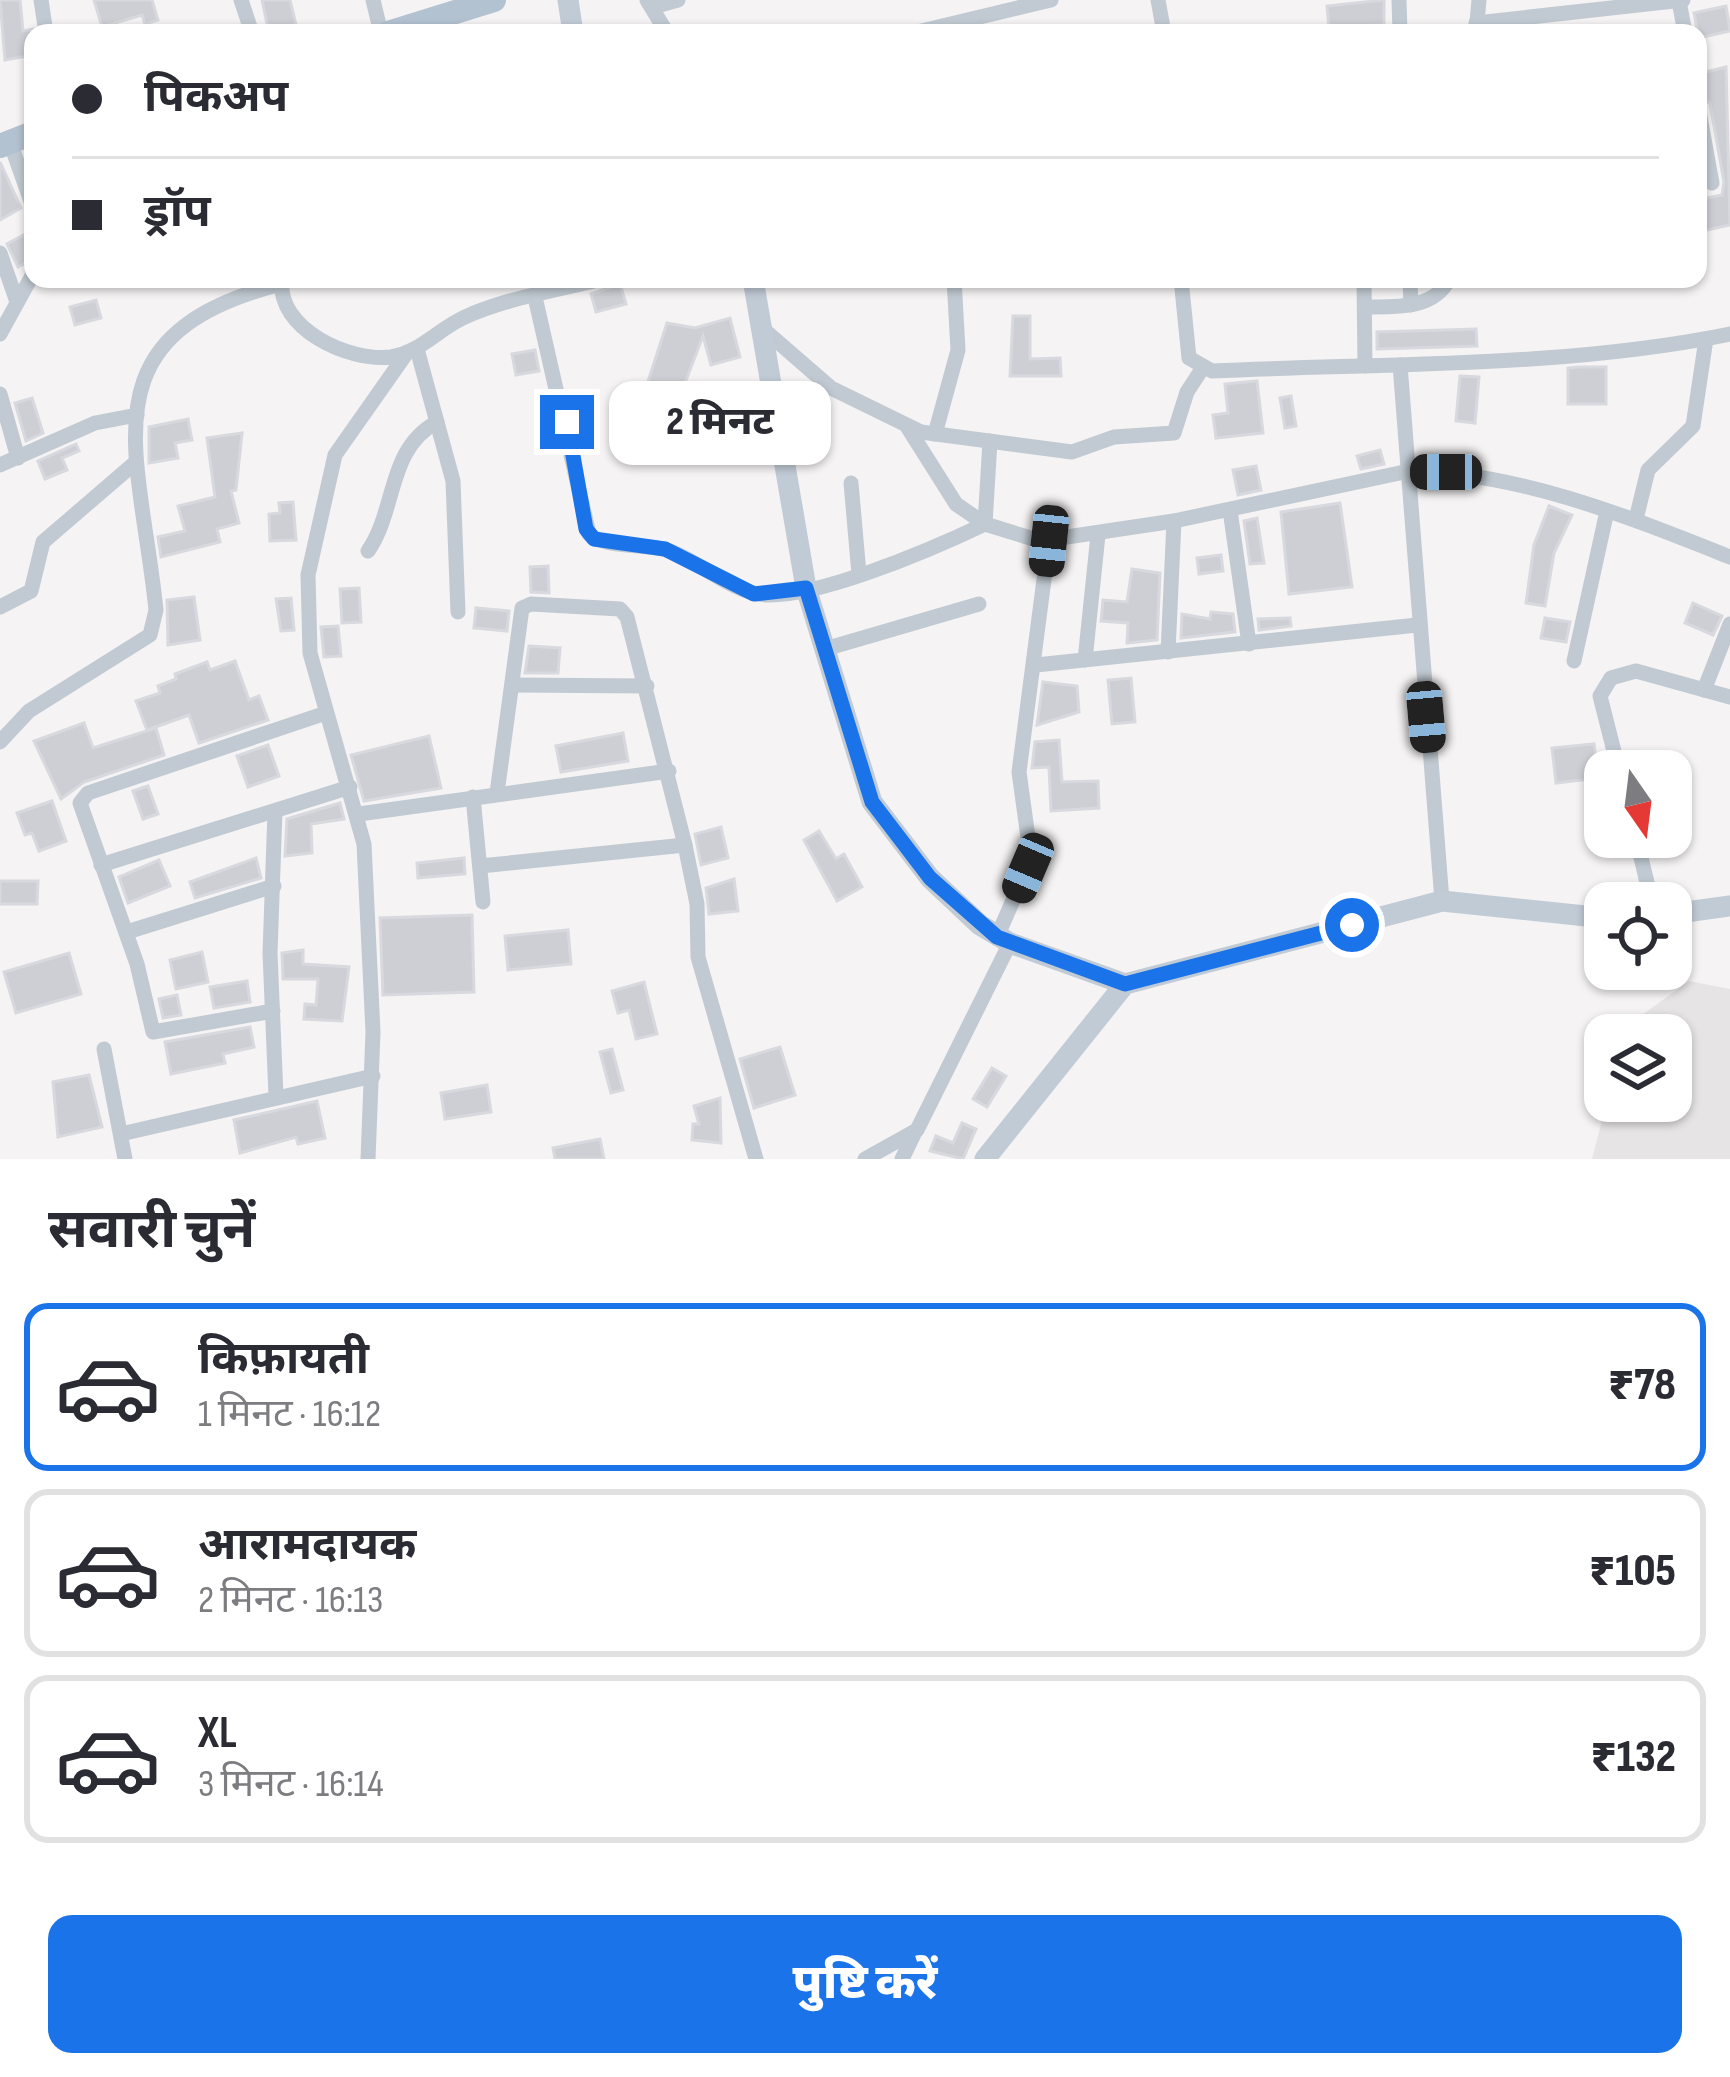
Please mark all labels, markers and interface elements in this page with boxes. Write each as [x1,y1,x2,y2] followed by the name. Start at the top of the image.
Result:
[144,70,288,125] text: पिकअप
[144,185,211,240] text: ड्रॉप
[609,380,831,464] callout: 2 मिनट
[540,395,594,449] route end
[666,399,774,446] text: 2 मिनट
[1410,454,1482,490] car
[1027,503,1071,579] car
[1405,680,1447,754] car
[1584,750,1692,858] north arrow
[1584,750,1692,1122] map controls
[997,828,1059,908] car
[1584,882,1692,990] button: locate
[1325,898,1379,952] route start
[1584,1014,1692,1122] button: layers
[48,1198,255,1263] text: सवारी चुनें
[198,1332,369,1387] text: किफ़ायती
[54,1333,162,1441] icon: car
[1608,1358,1676,1413] text: ₹78
[198,1391,381,1438] text: 1 मिनट · 16:12
[198,1518,416,1573] text: आरामदायक
[54,1519,162,1627] icon: car
[1589,1544,1676,1599] text: ₹105
[198,1577,383,1624] text: 2 मिनट · 16:13
[54,1705,162,1813] icon: car
[198,1706,237,1761] text: XL
[1591,1730,1676,1785] text: ₹132
[198,1761,383,1808] text: 3 मिनट · 16:14
[48,1915,1682,2053] button: पुष्टि करें

